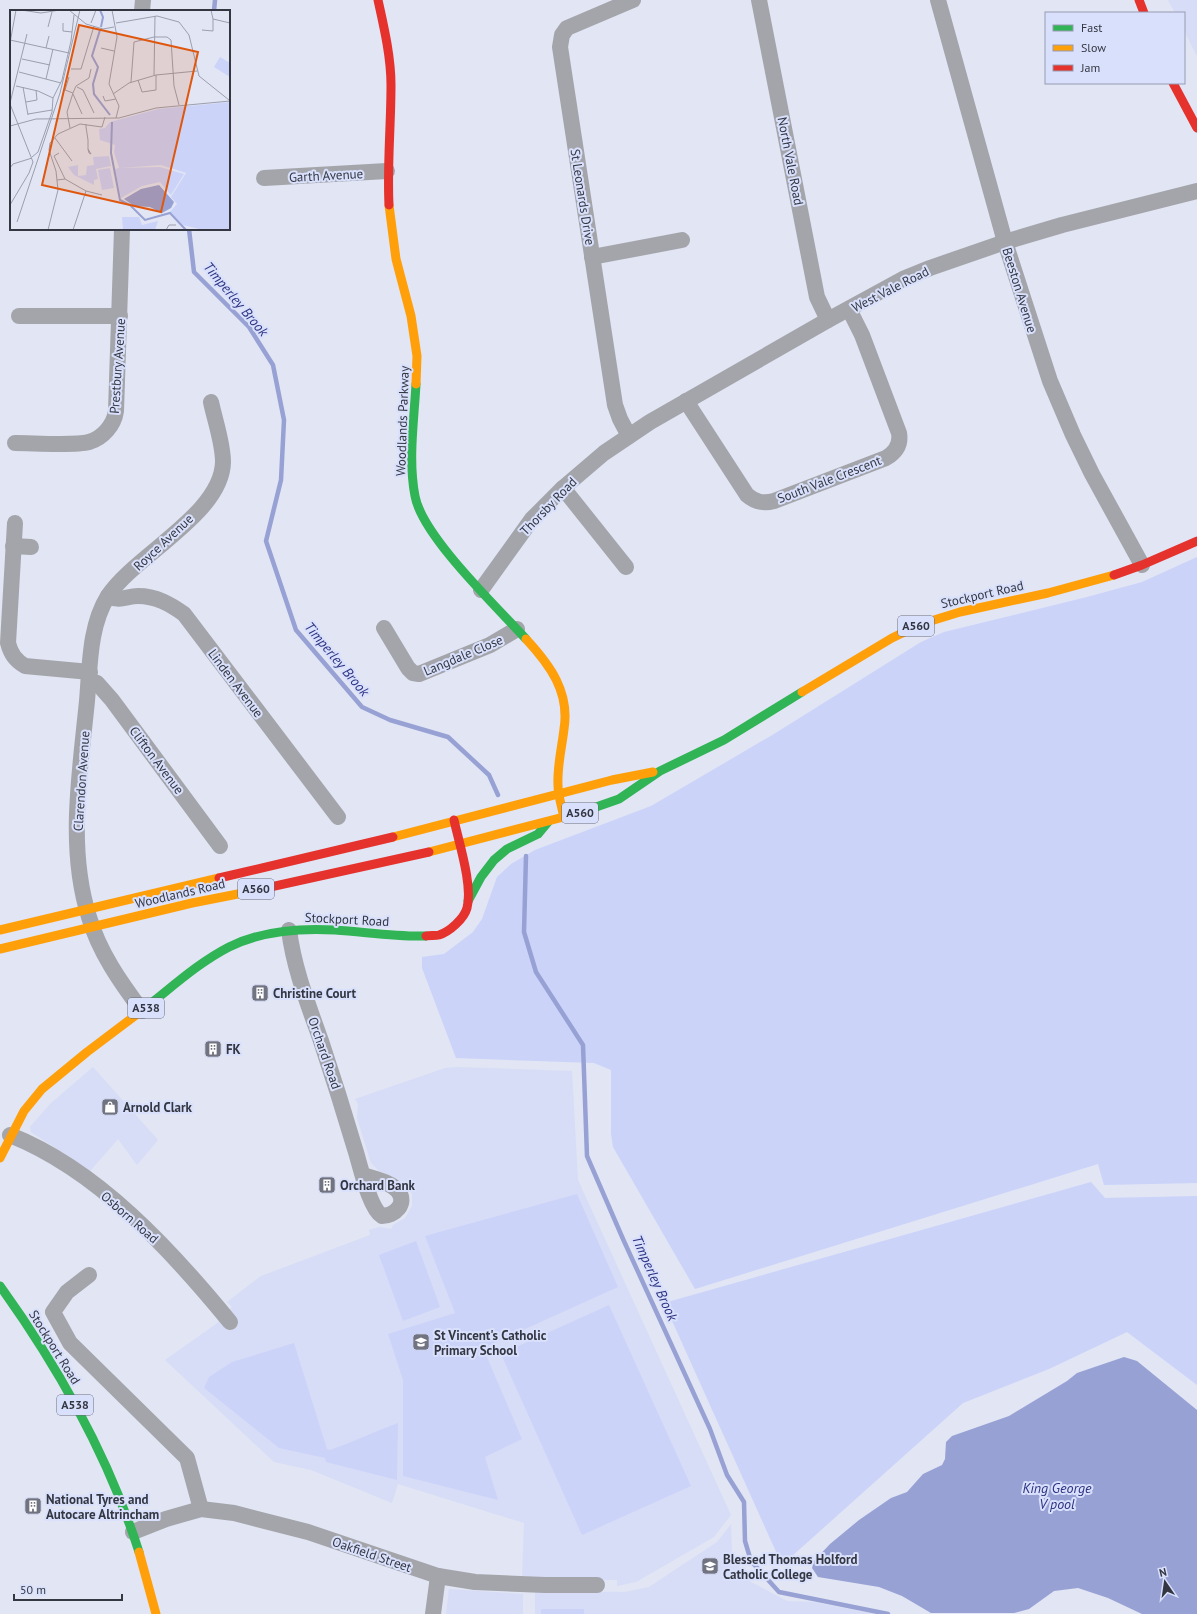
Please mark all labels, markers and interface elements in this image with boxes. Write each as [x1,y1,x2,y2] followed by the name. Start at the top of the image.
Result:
[10,10,230,230] inset map
[1045,12,1185,84] legend
[1081,20,1102,35] text: Fast
[1081,40,1106,55] text: Slow
[1080,60,1100,75] text: Jam
[774,115,807,207] street label: North Vale Road
[567,148,599,246] street label: St Leonards Drive
[288,165,364,186] street label: Garth Avenue
[999,246,1041,335] street label: Beeston Avenue
[200,258,273,340] water label: Timperley Brook
[849,263,932,316] street label: West Vale Road
[106,318,129,414] street label: Prestbury Avenue
[392,366,413,476] street label: Woodlands Parkway
[775,452,884,507] street label: South Vale Crescent
[516,474,580,539] street label: Thorsby Road
[130,510,197,574] street label: Royce Avenue
[939,577,1025,612] street label: Stockport Road
[898,616,934,636] road number: A560
[301,618,374,700] water label: Timperley Brook
[421,631,505,680] street label: Langdale Close
[204,646,267,721] street label: Linden Avenue
[126,723,188,798] street label: Clifton Avenue
[70,730,93,832] street label: Clarendon Avenue
[562,803,598,823] road number: A560
[133,875,227,912] street label: Woodlands Road
[238,879,274,899] road number: A560
[304,909,390,930] street label: Stockport Road
[250,983,270,1003] building icon: Christine Court
[273,985,356,1002] place label: Christine Court
[128,998,164,1018] road number: A538
[304,1015,345,1091] street label: Orchard Road
[203,1039,223,1059] building icon: FK
[226,1041,241,1058] place label: FK
[100,1097,120,1117] shop icon: Arnold Clark
[123,1099,193,1116] place label: Arnold Clark
[317,1175,337,1195] building icon: Orchard Bank
[340,1177,416,1194] place label: Orchard Bank
[97,1188,162,1247] street label: Osborn Road
[628,1232,682,1324] water label: Timperley Brook
[25,1307,84,1388] street label: Stockport Road
[434,1327,547,1359] place label: St Vincent's Catholic Primary School
[411,1332,431,1352] school or university icon: St Vincent's Catholic Primary School
[57,1395,93,1415] road number: A538
[1022,1479,1092,1513] water label: King George V pool
[46,1491,159,1523] place label: National Tyres and Autocare Altrincham
[23,1496,43,1516] building icon: National Tyres and Autocare Altrincham
[330,1533,414,1576] street label: Oakfield Street
[723,1551,858,1583] place label: Blessed Thomas Holford Catholic College
[700,1556,720,1576] school or university icon: Blessed Thomas Holford Catholic College
[1145,1562,1185,1602] north arrow
[1158,1565,1168,1580] text: N
[14,1576,122,1602] scale bar
[20,1582,46,1597] text: 50 m

